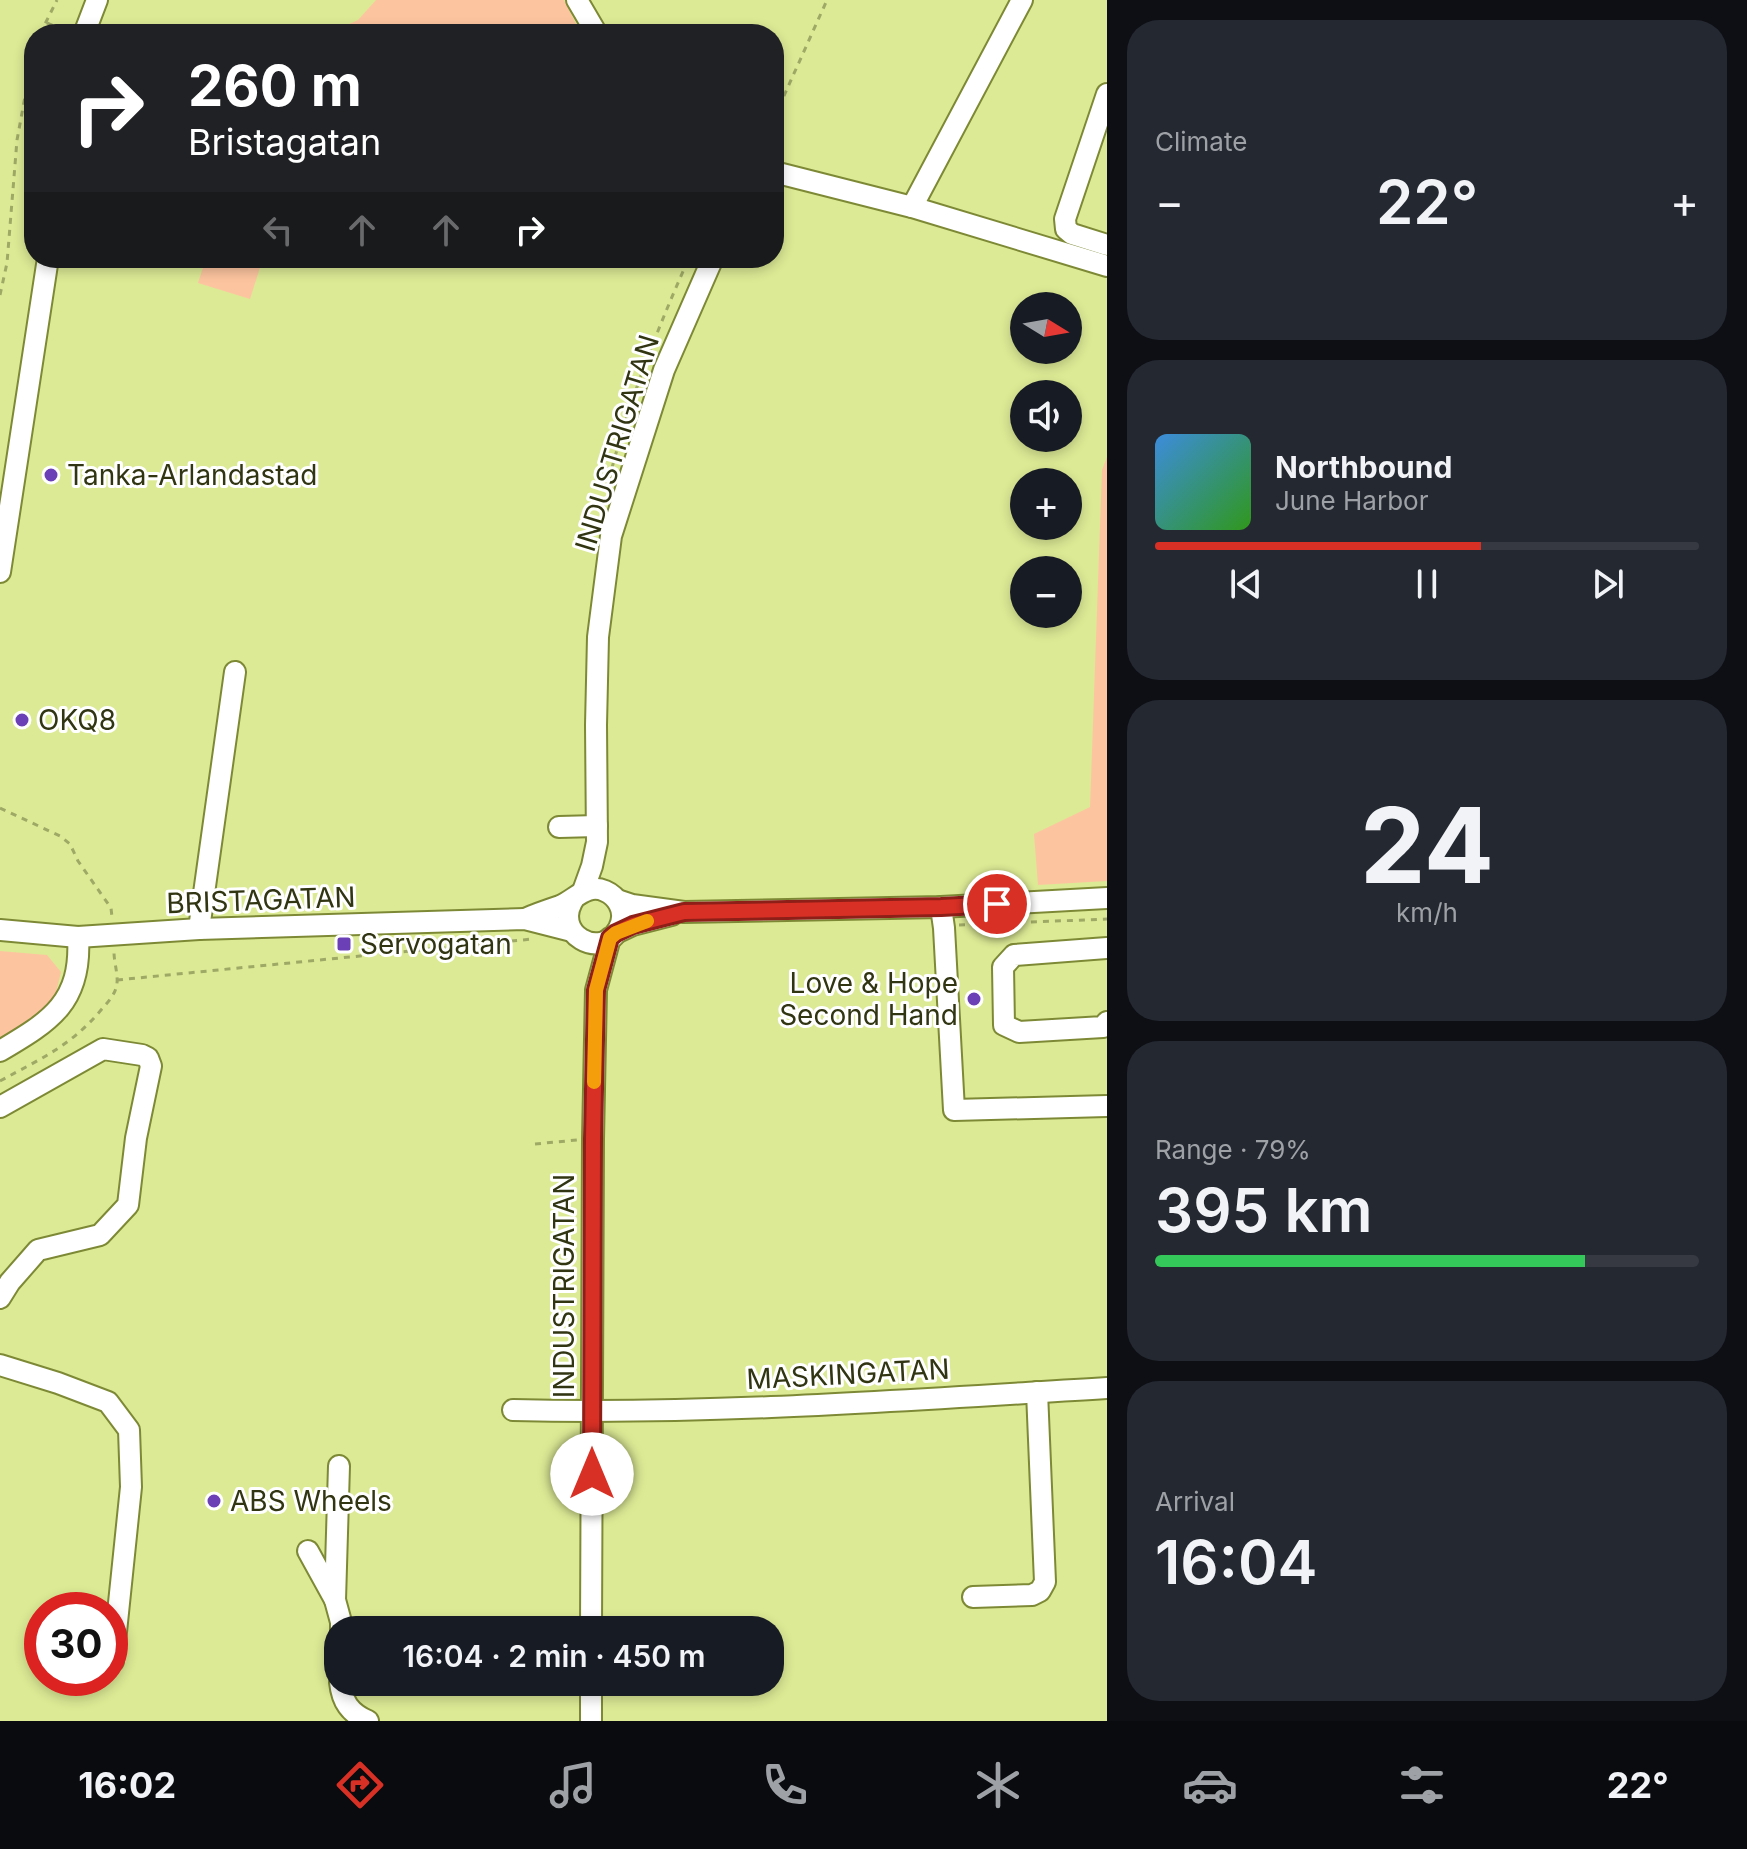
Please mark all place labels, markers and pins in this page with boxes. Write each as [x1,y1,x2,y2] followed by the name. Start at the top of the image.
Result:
[67,458,317,492] place label: Tanka-Arlandastad
[42,466,60,484] marker: Tanka-Arlandastad
[38,703,116,737] place label: OKQ8
[13,711,31,729] marker: OKQ8
[963,870,1031,938] pin
[360,927,512,961] place label: Servogatan
[335,935,353,953] marker: Servogatan
[779,966,958,1032] place label: Love & Hope Second Hand
[965,990,983,1008] marker: Love & Hope Second Hand
[230,1484,392,1518] place label: ABS Wheels
[205,1492,223,1510] marker: ABS Wheels

